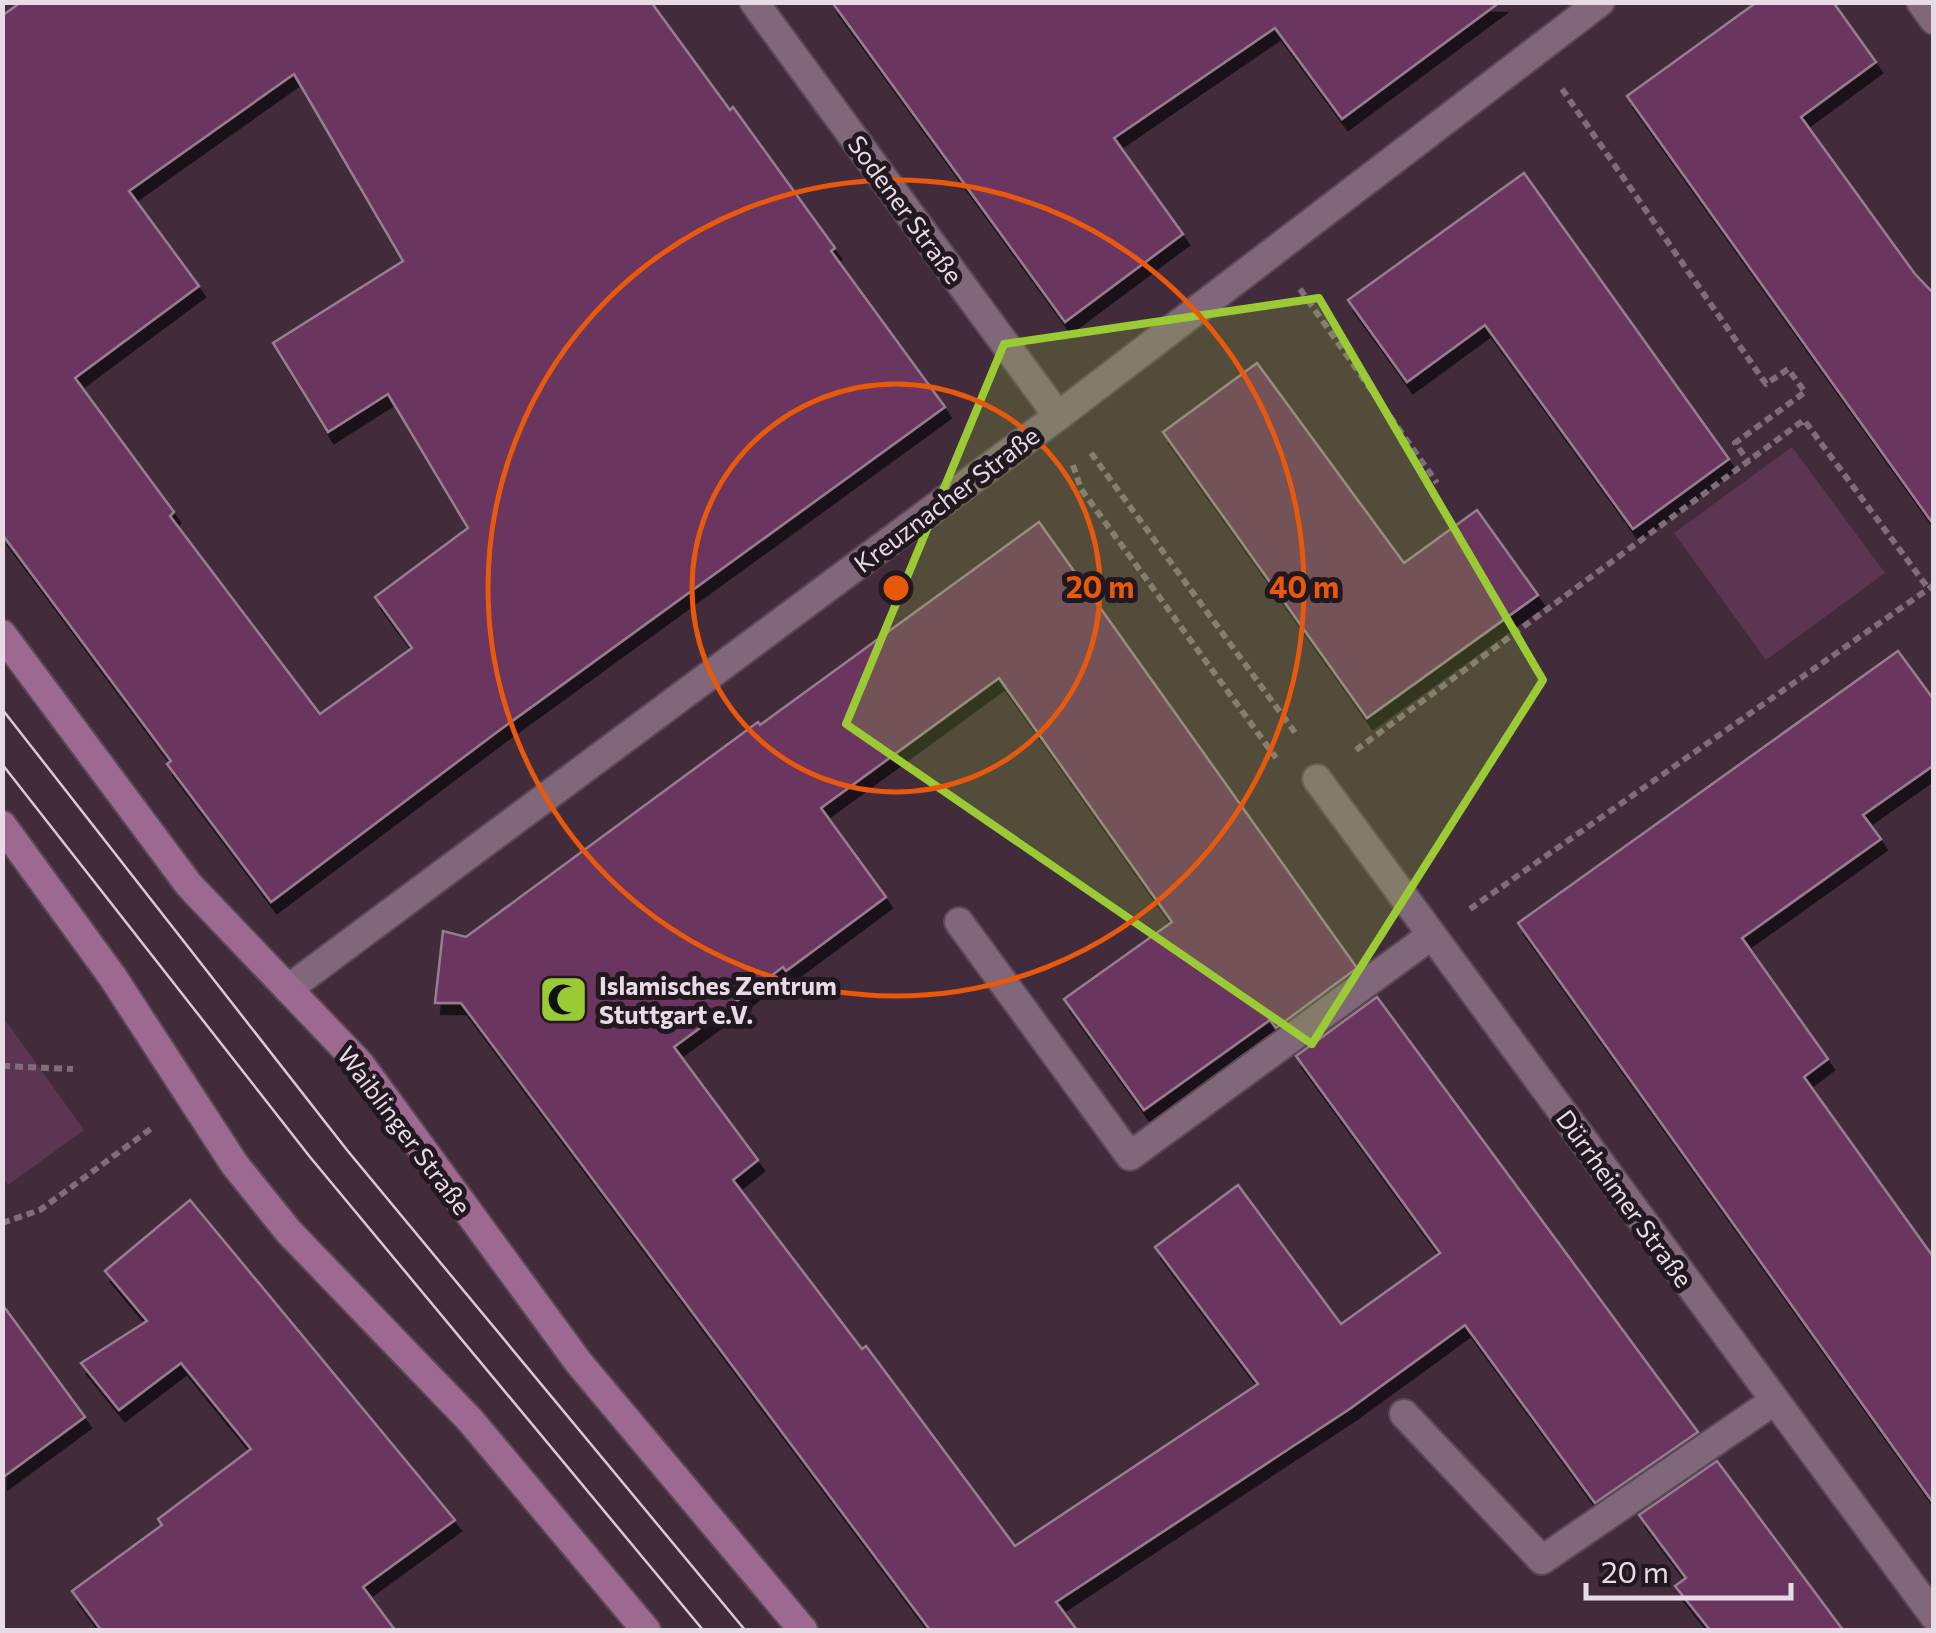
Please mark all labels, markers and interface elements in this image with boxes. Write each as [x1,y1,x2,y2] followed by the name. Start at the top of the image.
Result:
[842,129,970,289] street label: Sodener Straße
[848,420,1044,578] street label: Kreuznacher Straße
[1066,567,1134,604] text: 20 m
[1269,567,1339,604] text: 40 m
[878,570,914,606] centre of rings
[599,970,837,1029] place label: Islamisches Zentrum Stuttgart e.V.
[538,973,590,1025] mosque icon: Islamisches Zentrum Stuttgart e.V.
[332,1040,478,1220] street label: Waiblinger Straße
[1551,1103,1699,1293] street label: Dürrheimer Straße
[1586,1538,1791,1600] scale bar
[1601,1552,1669,1589] text: 20 m

